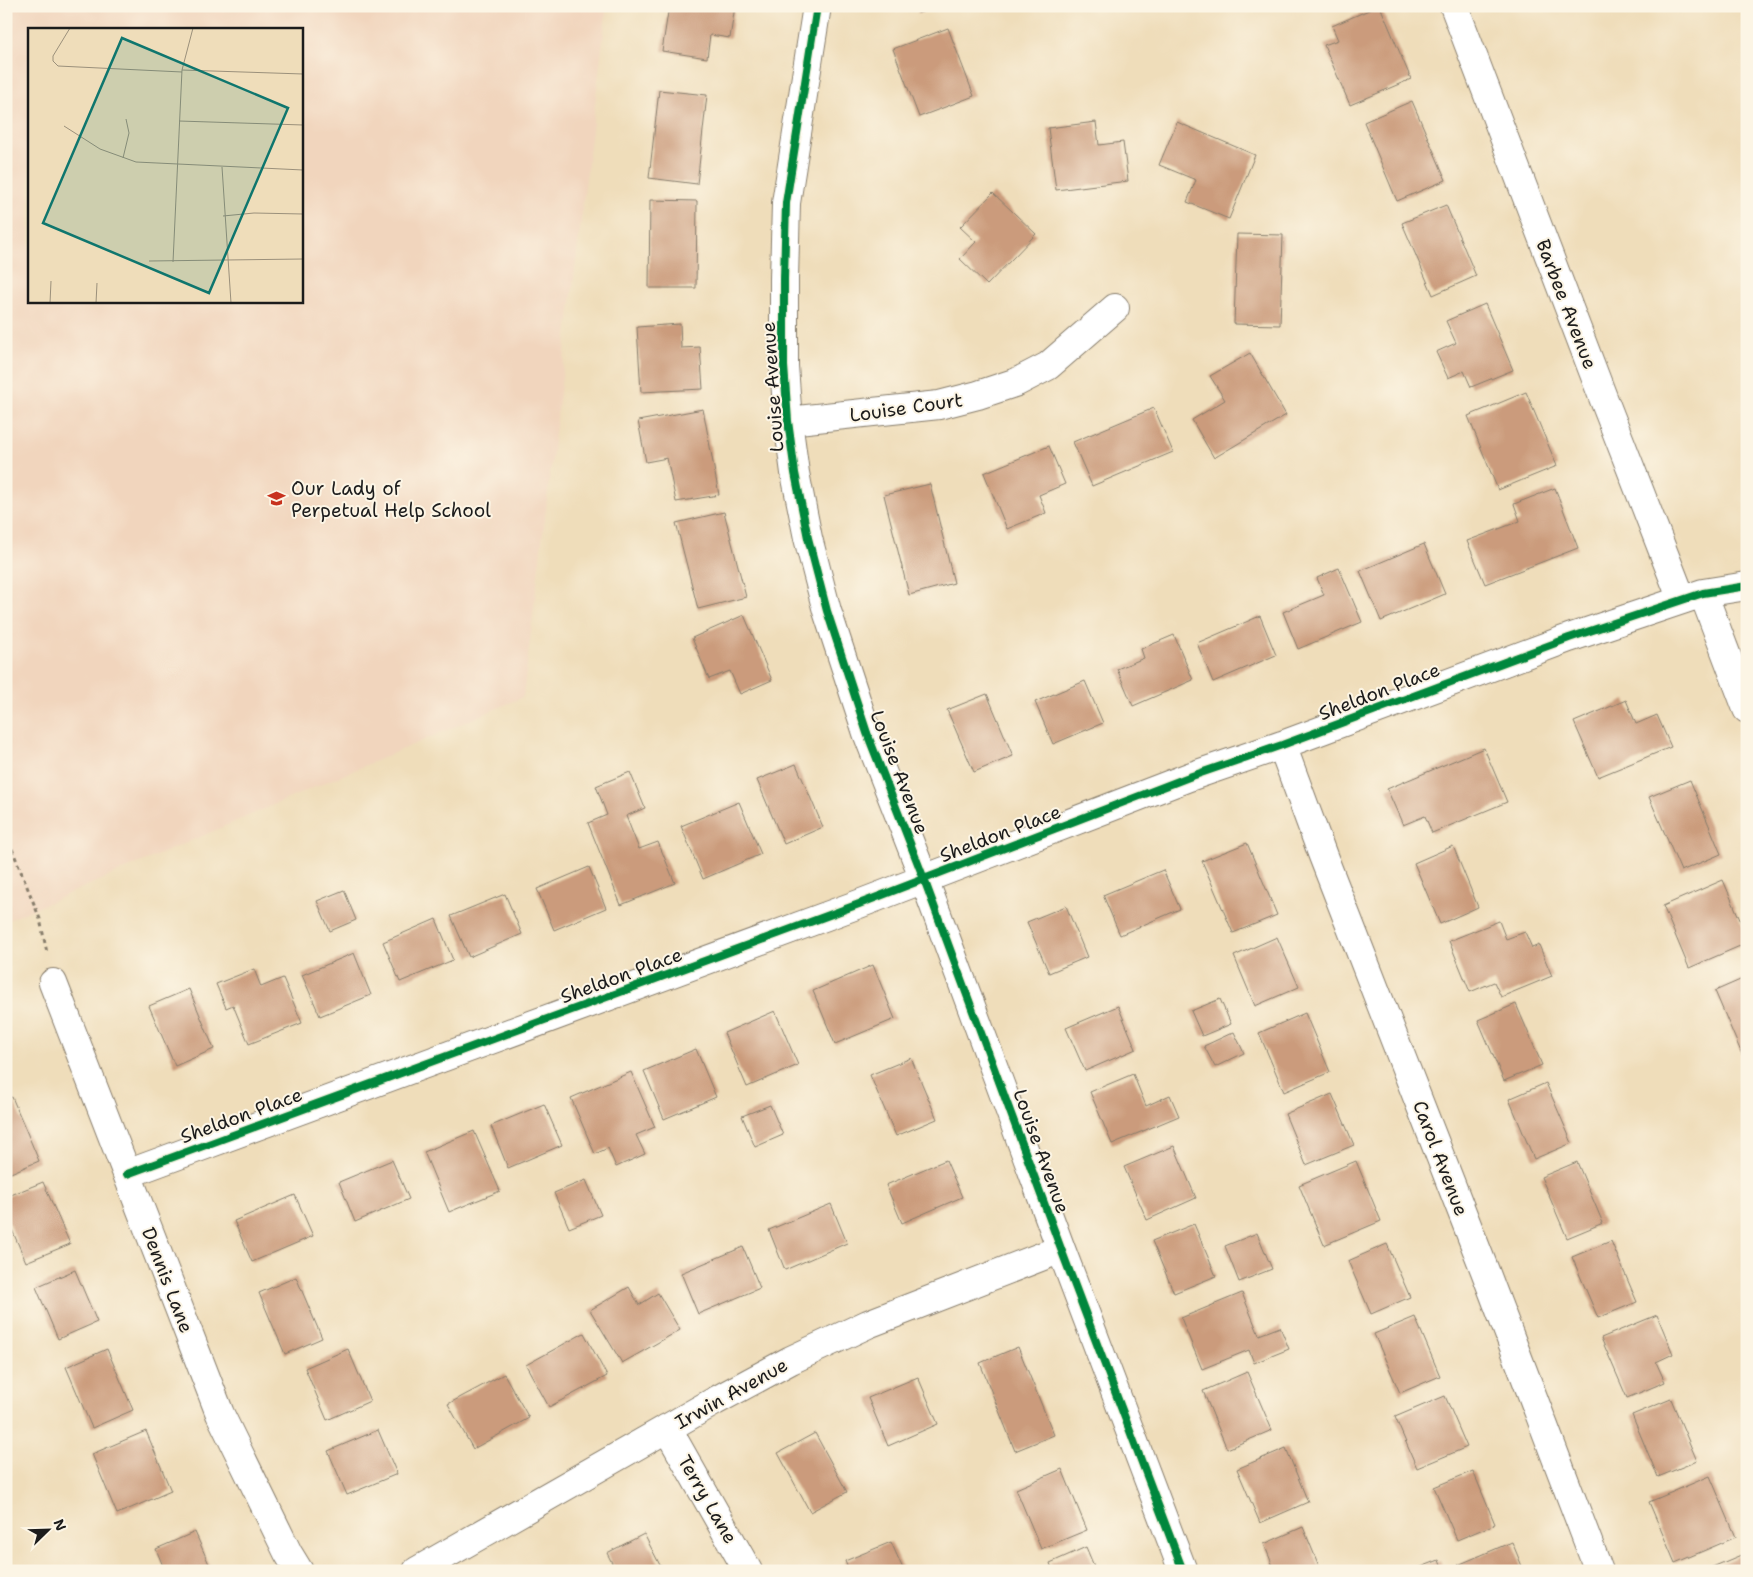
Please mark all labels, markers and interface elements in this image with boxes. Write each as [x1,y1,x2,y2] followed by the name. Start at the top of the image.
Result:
[28,28,302,302] inset map
[1530,236,1603,373] street label: Barbee Avenue
[755,321,790,453] street label: Louise Avenue
[848,387,964,428] street label: Louise Court
[291,476,491,523] place label: Our Lady of Perpetual Help School
[267,489,287,509] school or university icon: Our Lady of Perpetual Help School
[1315,657,1443,726] street label: Sheldon Place
[864,707,935,838] street label: Louise Avenue
[936,799,1064,868] street label: Sheldon Place
[557,942,686,1009] street label: Sheldon Place
[177,1082,306,1149] street label: Sheldon Place
[1007,1086,1076,1217] street label: Louise Avenue
[1407,1097,1474,1219] street label: Carol Avenue
[136,1224,199,1337] street label: Dennis Lane
[670,1352,792,1435] street label: Irwin Avenue
[672,1450,743,1548] street label: Terry Lane
[22,1504,72,1554] north arrow
[50,1516,70,1534] text: N

